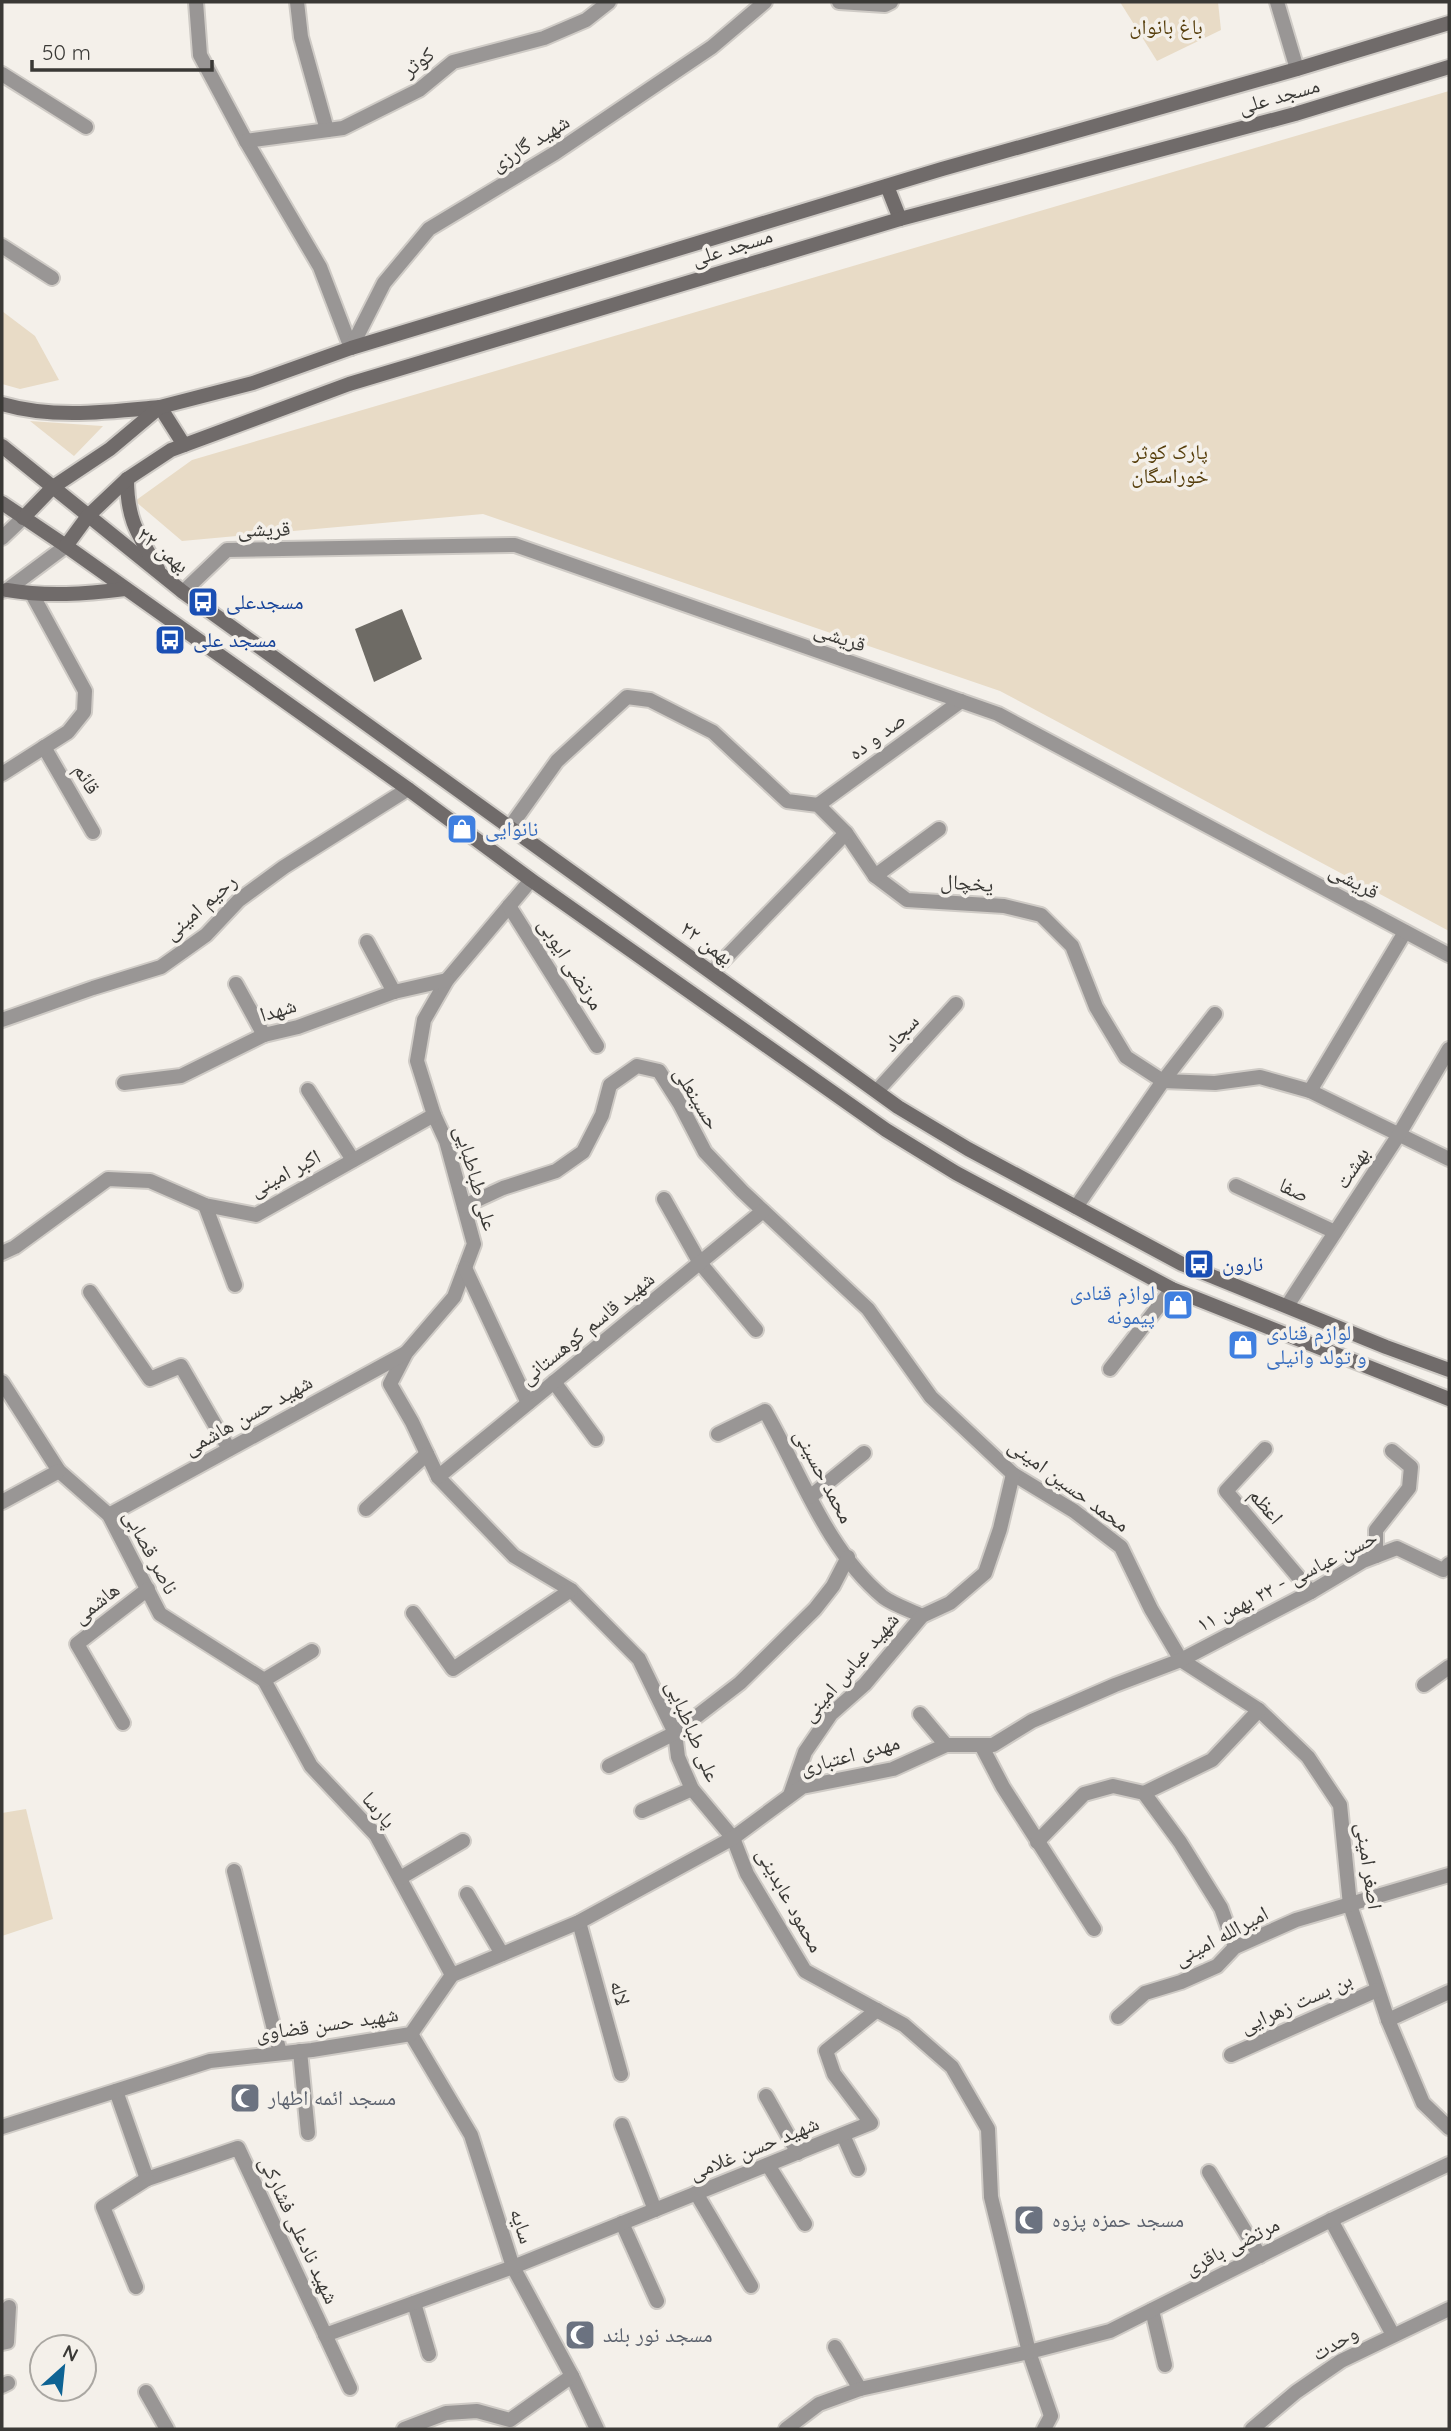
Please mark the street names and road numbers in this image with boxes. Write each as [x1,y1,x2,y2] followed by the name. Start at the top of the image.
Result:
[395,40,439,82] street label: کوثر
[1235,71,1323,120] street label: مسجد علی
[485,108,574,177] street label: شهید گارزی
[688,221,776,272] street label: مسجد علی
[237,515,291,542] street label: قریشی
[132,520,195,579] street label: ۲۲ بهمن
[811,615,870,658] street label: قریشی
[842,706,910,765] street label: صد و ده
[67,759,107,799] street label: قائم
[1325,856,1384,905] street label: قریشی
[157,867,243,947] street label: رحیم امینی
[940,867,994,897] street label: یخچال
[532,912,610,1015] street label: مرتضی ایوبی
[675,914,739,971] street label: ۲۲ بهمن
[256,991,299,1027] street label: شهدا
[877,1008,924,1057] street label: سجاد
[668,1061,727,1134] street label: حسینعلی
[449,1122,504,1234] street label: علی طباطبایی
[1328,1142,1374,1193] street label: بهشت
[245,1143,325,1202] street label: اکبر امینی
[1275,1171,1313,1207] street label: صفا
[514,1265,660,1391] street label: شهید قاسم کوهستانی
[179,1368,317,1461] street label: شهید حسن هاشمی
[788,1424,861,1528] street label: محمد حسینی
[1003,1432,1135,1538] street label: محمد حسین امینی
[1242,1482,1290,1530] street label: اعظم
[118,1505,185,1599] street label: ناصر قصابی
[1192,1523,1382,1638] street label: حسن عباسی - ۲۲ بهمن ۱۱
[67,1576,125,1630] street label: هاشمی
[795,1606,905,1727] street label: شهید عباس امینی
[660,1676,727,1786] street label: علی طباطبایی
[797,1728,902,1780] street label: مهدی اعتباری
[357,1786,403,1833] street label: پارسا
[1350,1821,1389,1911] street label: اصغر امینی
[751,1843,830,1957] street label: محمود عابدینی
[1169,1899,1273,1972] street label: امیرالله امینی
[1235,1966,1356,2039] street label: بن بست زهرایی
[605,1977,637,2008] street label: لاله
[254,2000,400,2047] street label: شهید حسن قضاوی
[685,2109,823,2186] street label: شهید حسن غلامی
[253,2152,346,2308] street label: شهید نادعلی فشارکی
[505,2205,541,2247] street label: سایه
[1180,2210,1284,2281] street label: مرتضی باقری
[1307,2319,1362,2366] street label: وحدت

